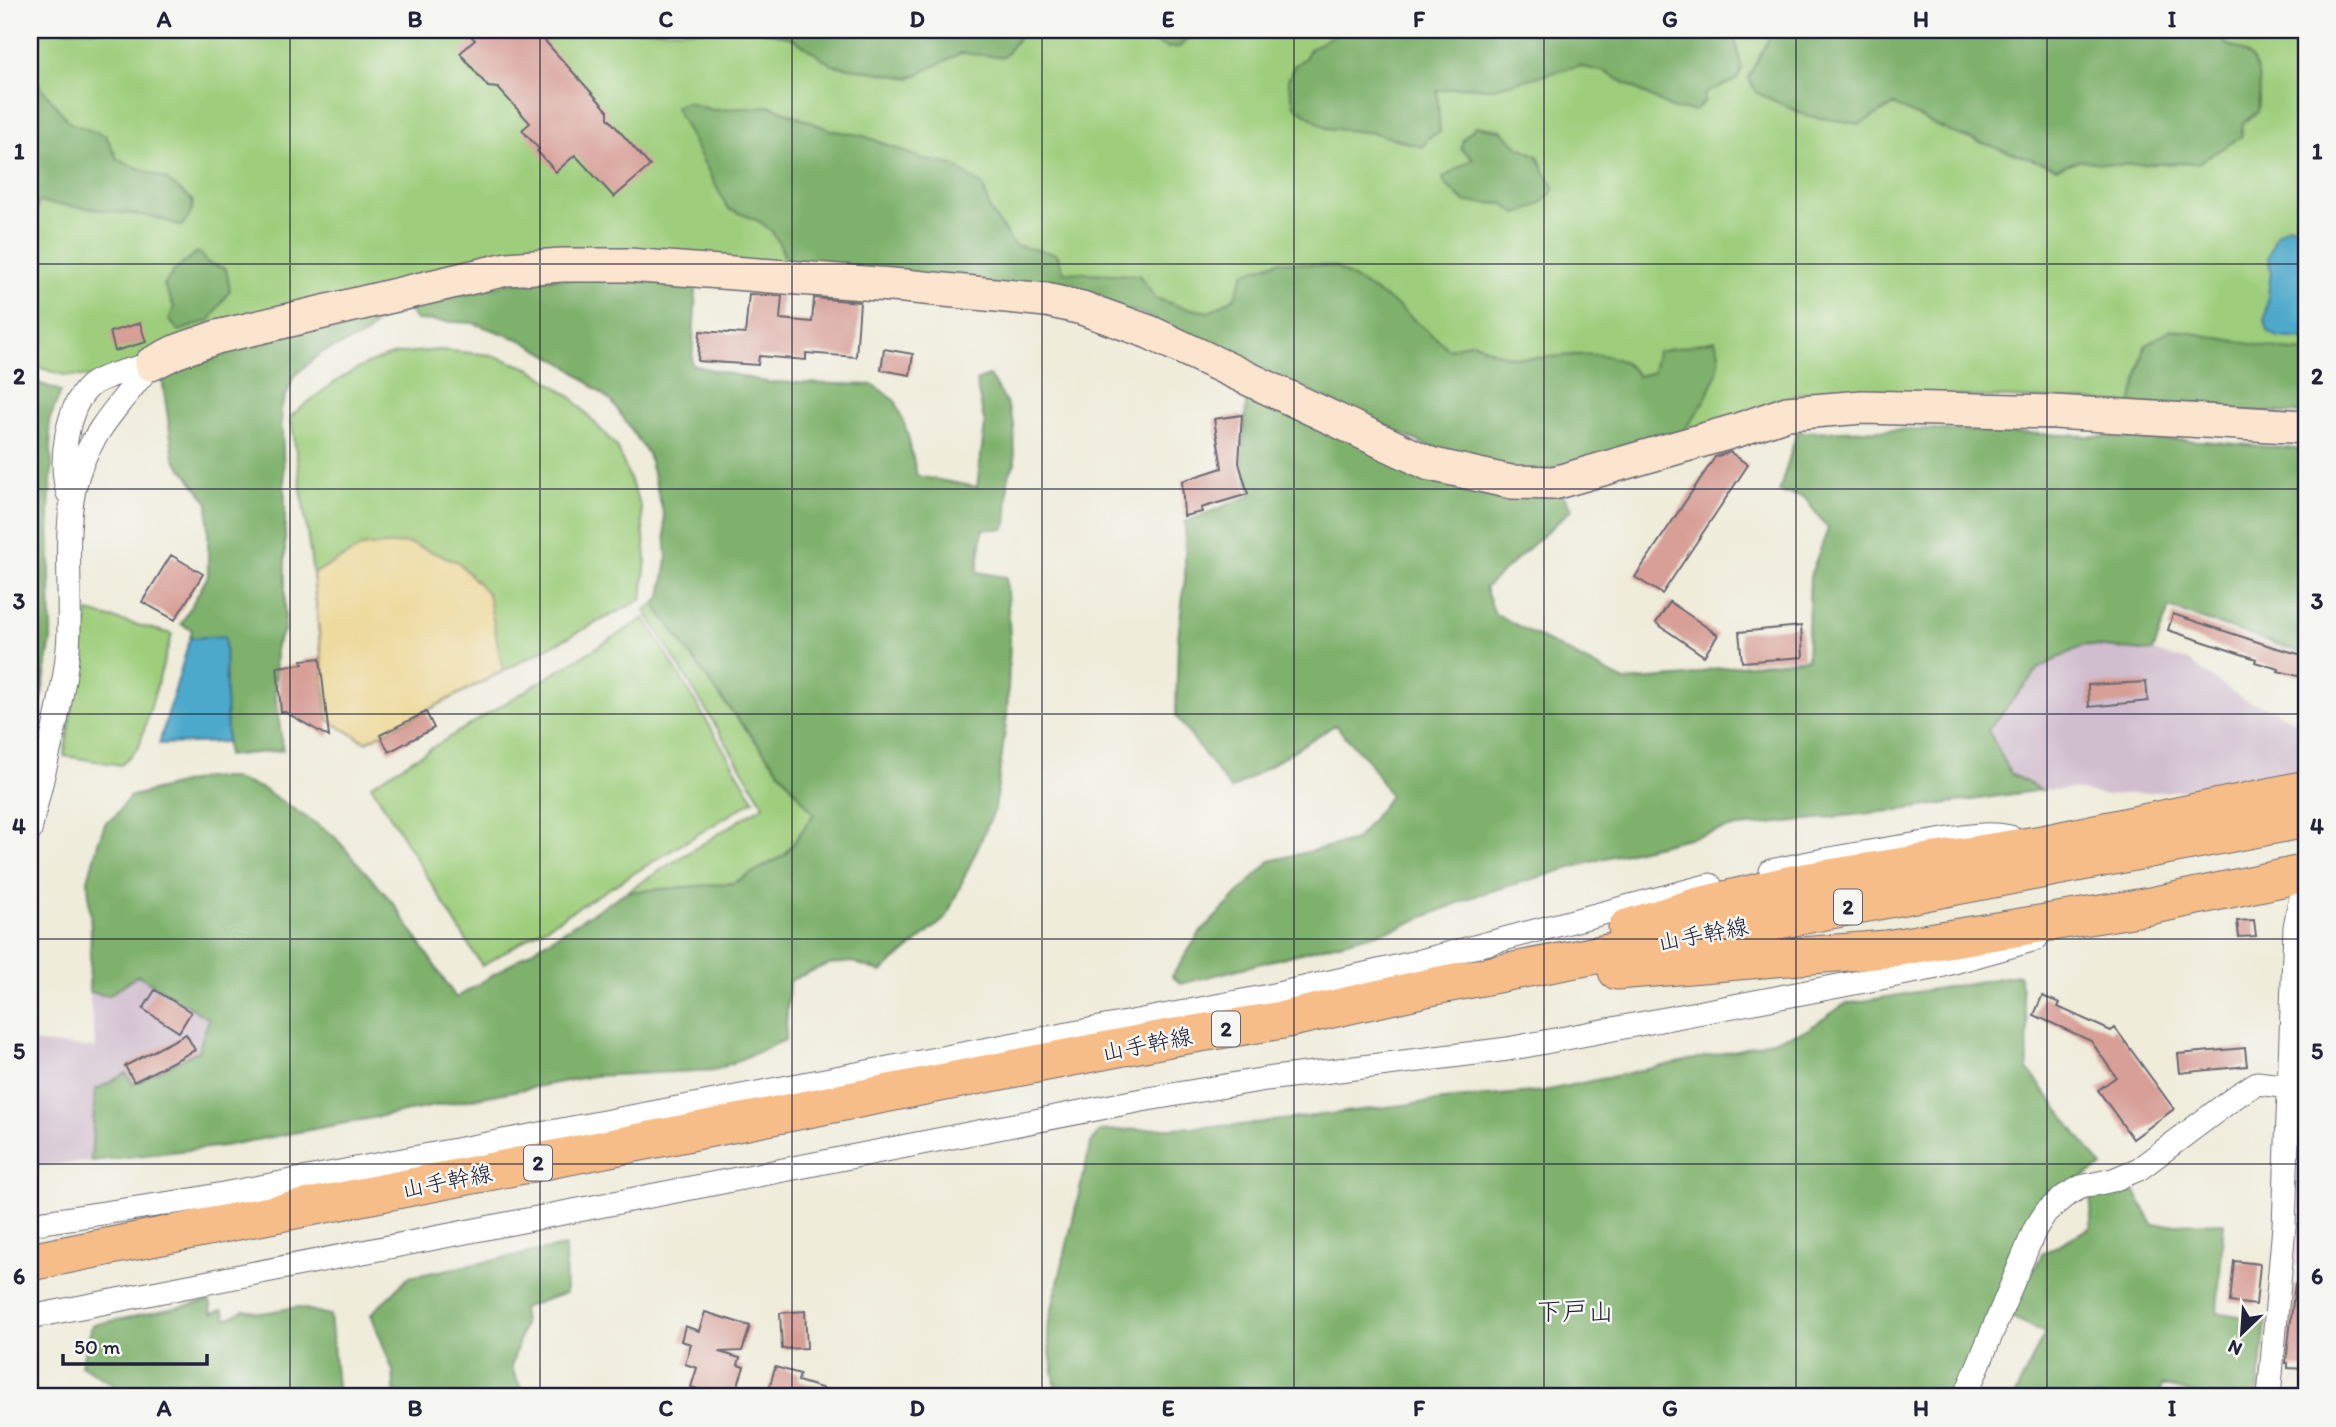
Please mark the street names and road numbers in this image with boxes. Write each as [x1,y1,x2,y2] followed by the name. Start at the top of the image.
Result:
[1834,890,1862,925] road number: 2
[1655,911,1751,957] street label: 山手幹線
[1212,1012,1240,1046] road number: 2
[1099,1021,1195,1067] street label: 山手幹線
[524,1146,552,1180] road number: 2
[399,1158,495,1204] street label: 山手幹線

